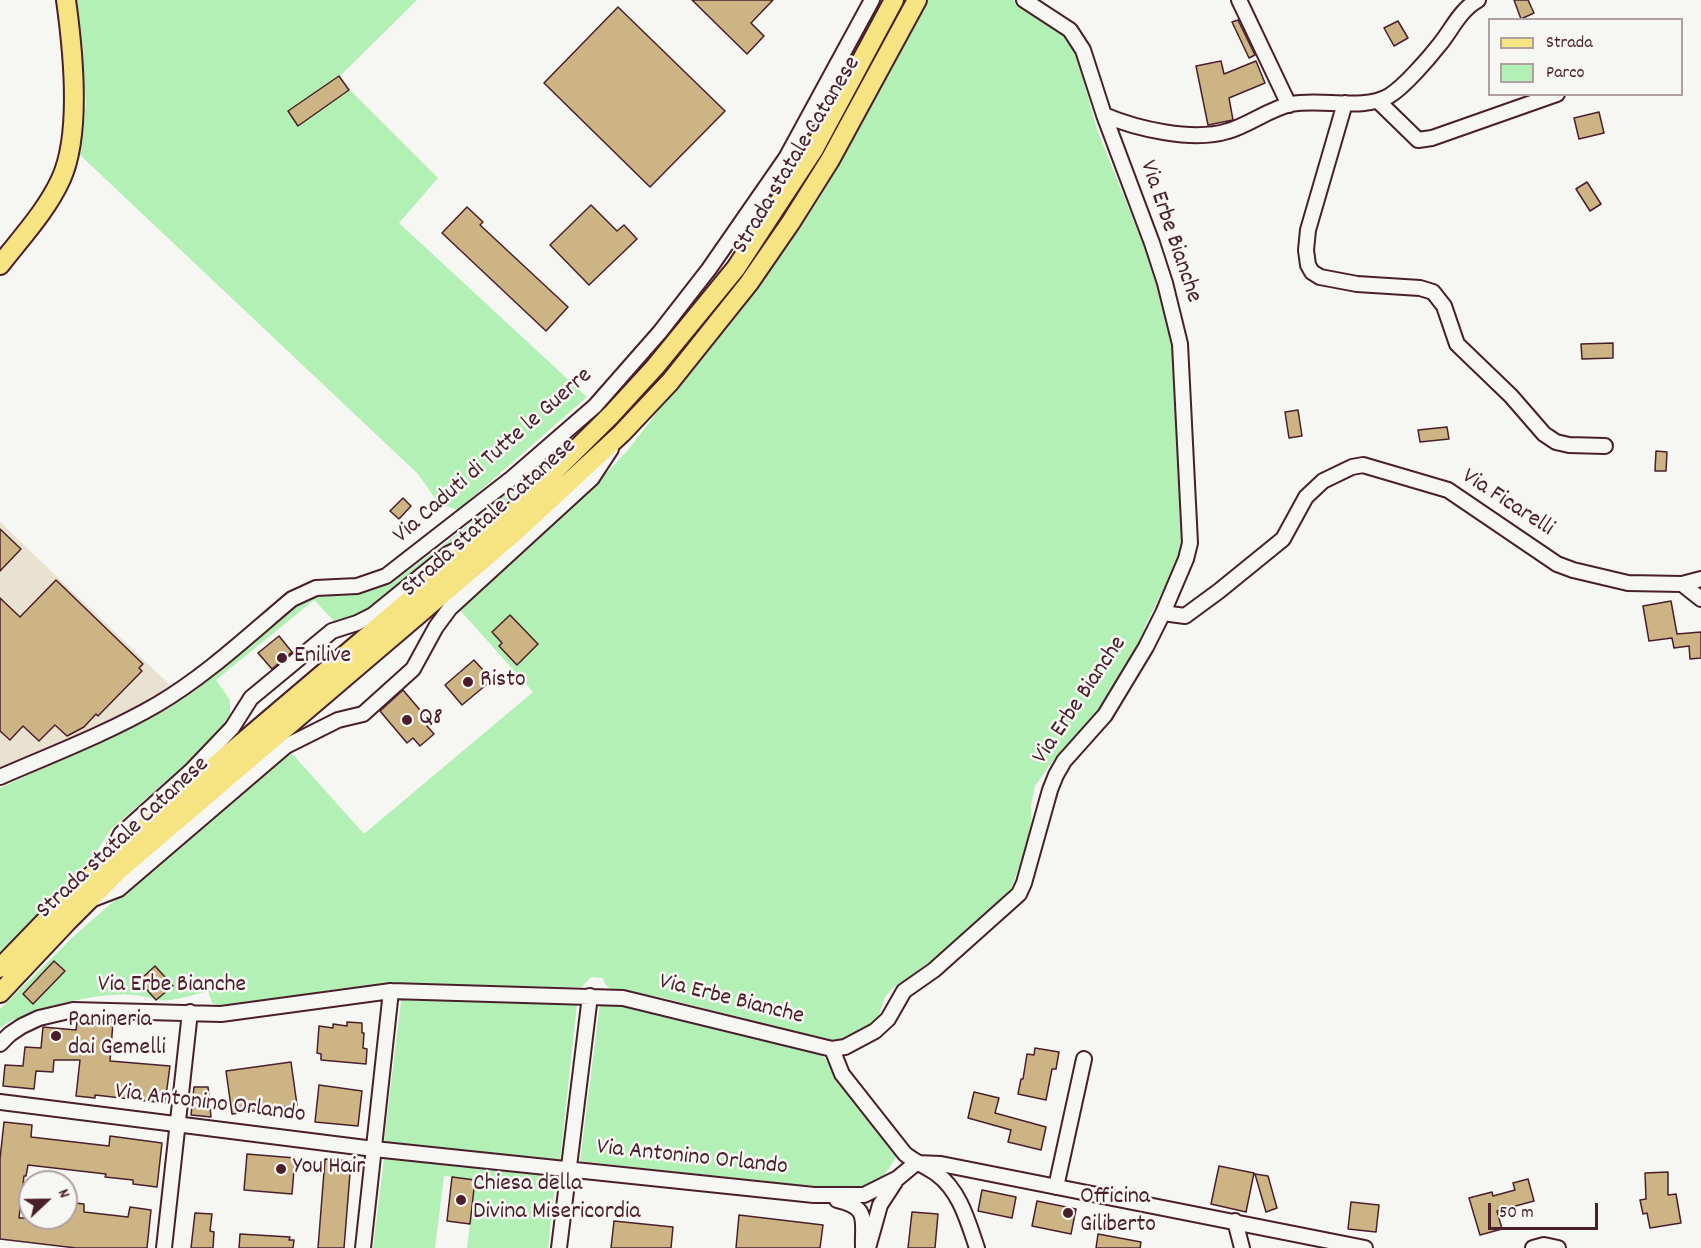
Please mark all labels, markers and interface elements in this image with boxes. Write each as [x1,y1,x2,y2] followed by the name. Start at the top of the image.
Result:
[1488,18,1683,96] legend
[1546,31,1593,56] text: Strada
[728,52,868,260] street label: Strada statale Catanese
[1546,61,1585,86] text: Parco
[1131,157,1207,307] street label: Via Erbe Bianche
[389,363,599,551] street label: Via Caduti di Tutte le Guerre
[397,433,583,605] street label: Strada statale Catanese
[1456,464,1558,544] street label: Via Ficarelli
[1028,631,1134,771] street label: Via Erbe Bianche
[294,644,351,672] place label: Enilive
[275,651,289,665] marker: Enilive
[480,668,526,696] place label: Risto
[461,675,475,689] marker: Risto
[419,706,443,734] place label: Q8
[400,713,414,727] marker: Q8
[32,752,216,926] street label: Strada statale Catanese
[656,969,806,1033] street label: Via Erbe Bianche
[98,973,246,1001] street label: Via Erbe Bianche
[68,1008,166,1064] place label: Panineria dai Gemelli
[49,1029,63,1043] marker: Panineria dai Gemelli
[113,1079,307,1131] street label: Via Antonino Orlando
[595,1135,789,1183] street label: Via Antonino Orlando
[293,1155,365,1183] place label: You Hair
[274,1162,288,1176] marker: You Hair
[18,1170,78,1230] north arrow
[473,1172,641,1228] place label: Chiesa della Divina Misericordia
[1080,1185,1156,1241] place label: Officina Giliberto
[51,1186,75,1202] text: N
[1491,1191,1600,1229] scale bar
[454,1193,468,1207] marker: Chiesa della Divina Misericordia
[1499,1201,1534,1226] text: 50 m
[1061,1206,1075,1220] marker: Officina Giliberto

